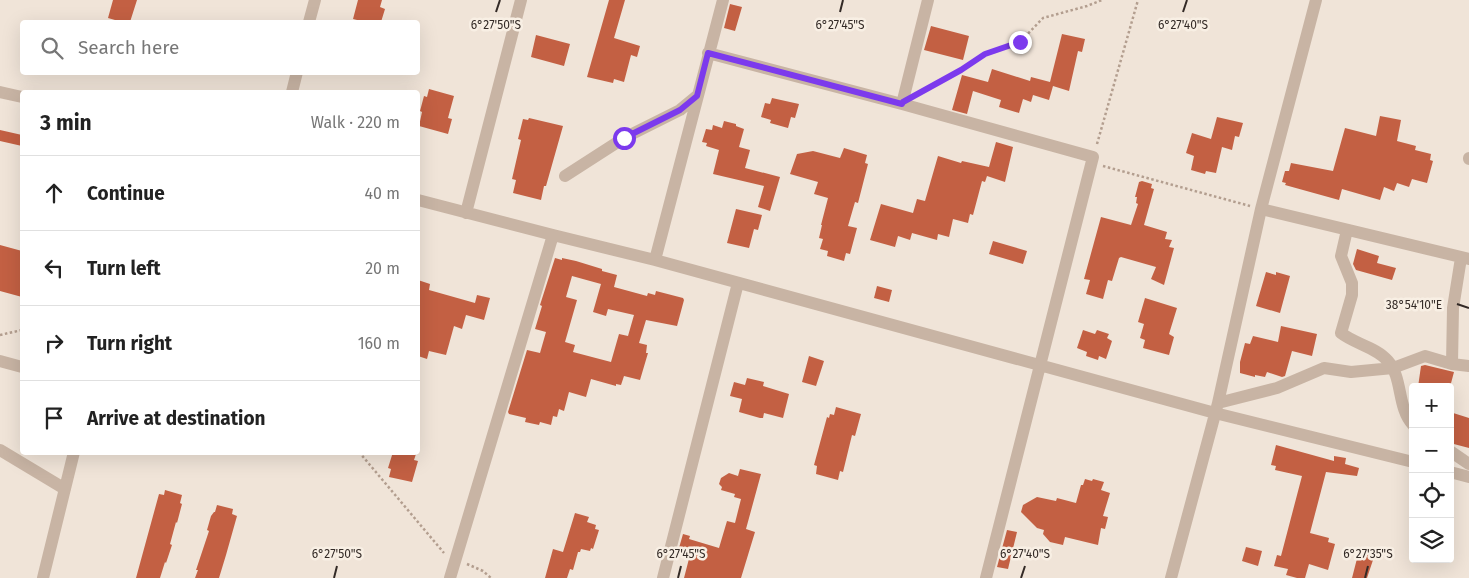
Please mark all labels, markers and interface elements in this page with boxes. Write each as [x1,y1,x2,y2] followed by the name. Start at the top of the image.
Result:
[471,18,522,32] text: 6°27'50"S
[815,18,865,32] text: 6°27'45"S
[1158,18,1209,32] text: 6°27'40"S
[20,20,420,75] search box
[1009,31,1032,54] route end
[38,34,66,62] icon: search
[78,36,179,59] text: Search here
[40,110,92,136] text: 3 min
[311,113,400,132] text: Walk · 220 m
[613,127,636,150] route start
[40,179,68,207] icon: ahead
[87,182,165,205] text: Continue
[365,184,400,203] text: 40 m
[40,254,68,282] icon: left
[87,257,161,280] text: Turn left
[365,259,400,278] text: 20 m
[1386,298,1442,312] text: 38°54'10"E
[40,329,68,357] icon: right
[87,332,172,355] text: Turn right
[358,334,400,353] text: 160 m
[1409,383,1454,563] map controls
[1409,383,1454,428] button: +
[40,404,68,432] icon: arrive
[87,407,266,430] text: Arrive at destination
[1409,428,1454,473] button: −
[1409,473,1454,518] button: locate
[1409,518,1454,563] button: layers
[312,547,363,561] text: 6°27'50"S
[656,547,706,561] text: 6°27'45"S
[1000,547,1051,561] text: 6°27'40"S
[1343,547,1393,561] text: 6°27'35"S

